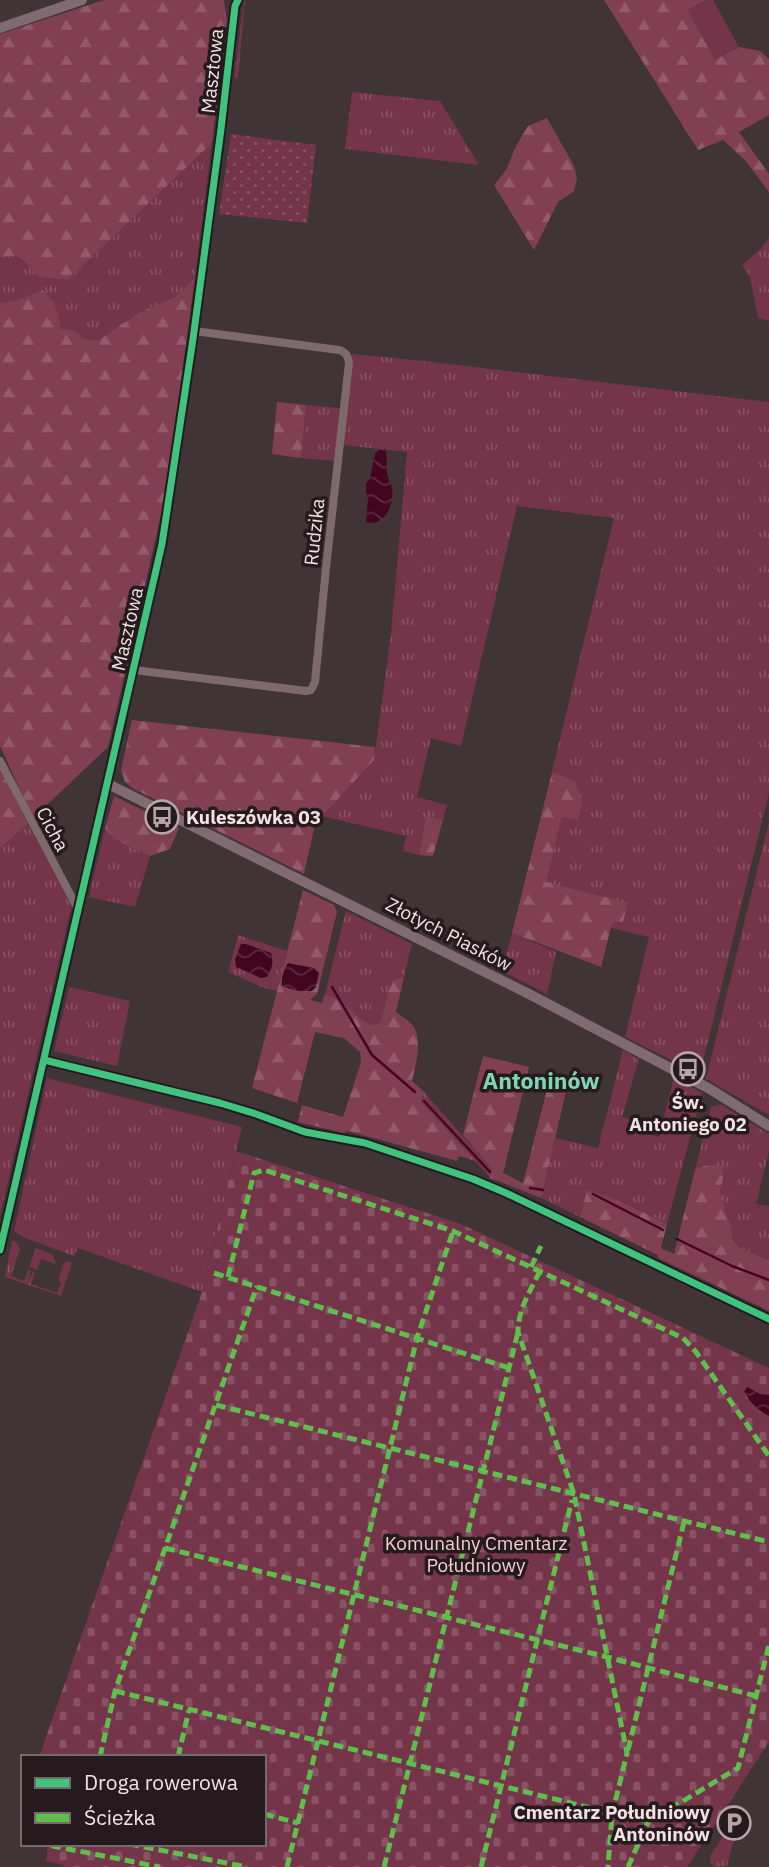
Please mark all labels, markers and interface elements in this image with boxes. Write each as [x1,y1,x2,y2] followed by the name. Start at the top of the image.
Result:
[196,27,228,115] street label: Masztowa
[299,497,329,567] street label: Rudzika
[106,585,148,673] street label: Masztowa
[143,798,181,836] bus stop icon: Kuleszówka 03
[31,803,75,855] street label: Cicha
[186,805,321,829] place label: Kuleszówka 03
[382,892,516,976] street label: Złotych Piasków
[669,1050,707,1088] bus stop icon: Św. Antoniego 02
[482,1065,600,1095] district label: Antoninów
[629,1090,747,1136] place label: Św. Antoniego 02
[385,1531,567,1577] park label: Komunalny Cmentarz Południowy
[21,1755,266,1846] legend
[84,1768,238,1796] text: Droga rowerowa
[514,1800,711,1846] place label: Cmentarz Południowy Antoninów
[84,1803,155,1831] text: Ścieżka
[715,1804,753,1842] parking icon: Cmentarz Południowy Antoninów

